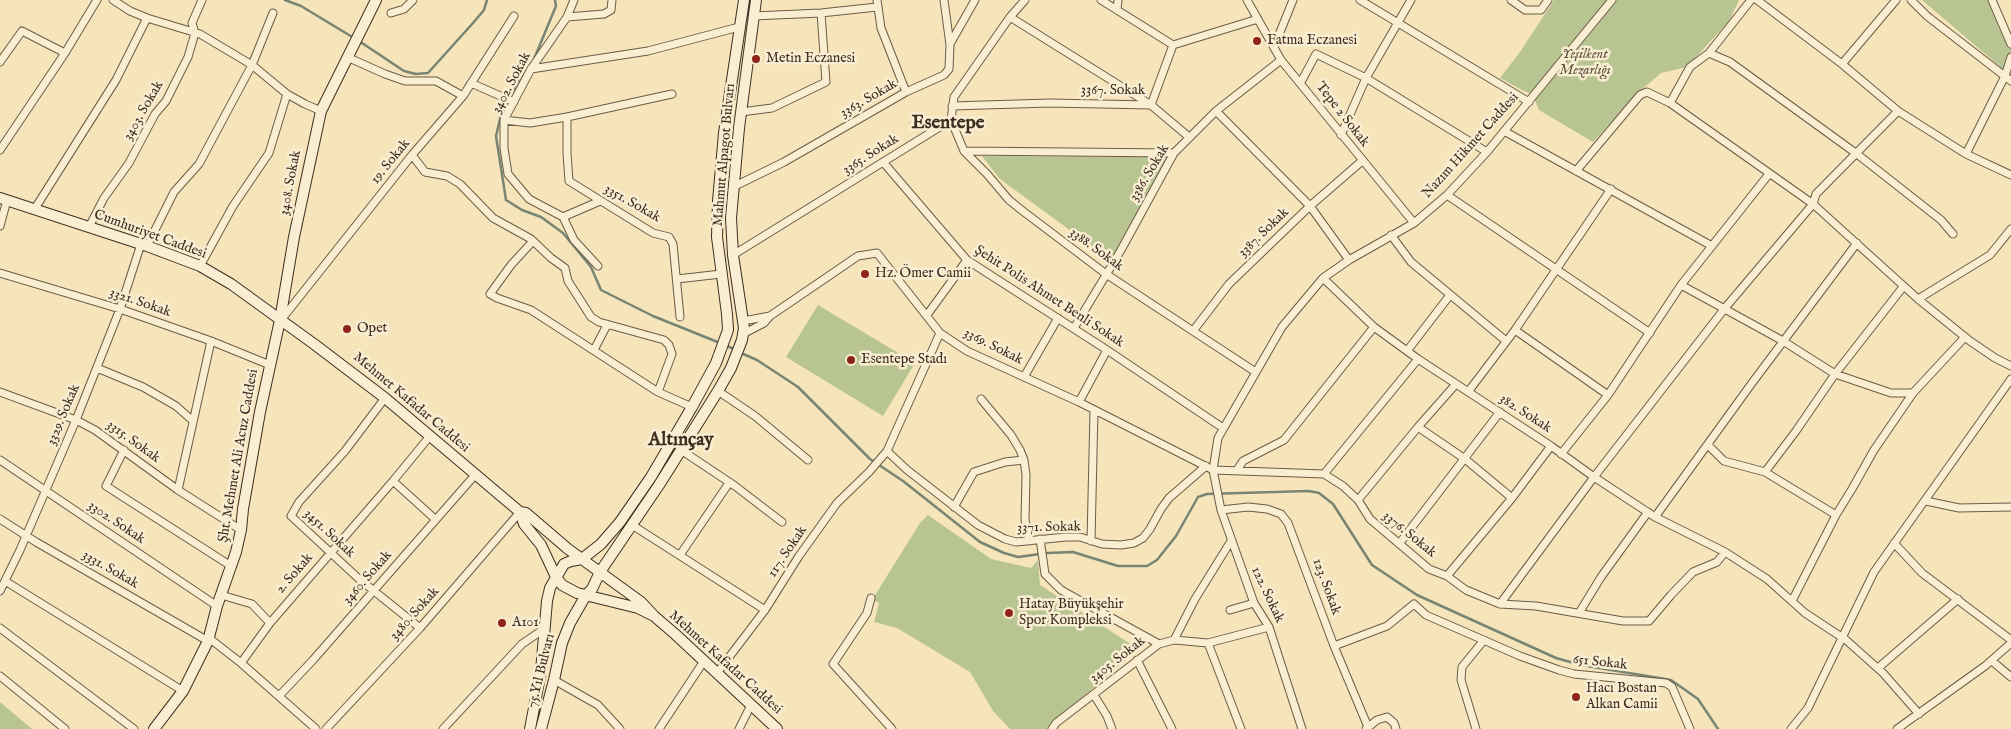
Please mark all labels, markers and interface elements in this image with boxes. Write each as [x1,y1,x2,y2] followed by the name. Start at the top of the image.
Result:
[1267,33,1357,49] place label: Fatma Eczanesi
[1251,35,1263,47] marker: Fatma Eczanesi
[1559,47,1611,80] park label: Yeşilkent Mezarlığı
[489,49,535,117] street label: 3402. Sokak
[766,51,855,67] place label: Metin Eczanesi
[750,53,762,65] marker: Metin Eczanesi
[837,76,901,122] street label: 3363. Sokak
[120,78,168,144] street label: 3403. Sokak
[1311,79,1373,151] street label: Tepe 2 Sokak
[710,83,740,227] street label: Mahmut Alpagot Bulvarı
[1081,83,1145,99] street label: 3367. Sokak
[1419,90,1523,202] street label: Nazım Hikmet Caddesi
[912,113,984,135] district label: Esentepe
[840,131,902,179] street label: 3365. Sokak
[368,136,414,188] street label: 19. Sokak
[1126,141,1174,205] street label: 3386. Sokak
[276,149,306,217] street label: 3408. Sokak
[601,181,663,227] street label: 3351. Sokak
[1235,205,1293,261] street label: 3387. Sokak
[91,207,209,263] street label: Cumhuriyet Caddesi
[1066,225,1126,275] street label: 3388. Sokak
[971,242,1127,352] street label: Şehit Polis Ahmet Benli Sokak
[875,266,971,282] place label: Hz. Ömer Camii
[859,268,871,280] marker: Hz. Ömer Camii
[107,285,173,321] street label: 3321. Sokak
[357,321,387,337] place label: Opet
[341,323,353,335] marker: Opet
[961,325,1025,369] street label: 3369. Sokak
[349,349,473,457] street label: Mehmet Kafadar Caddesi
[861,352,947,368] place label: Esentepe Stadı
[845,354,857,366] marker: Esentepe Stadı
[215,368,263,544] street label: Şht. Mehmet Ali Acuz Caddesi
[44,382,84,448] street label: 3329. Sokak
[1496,391,1554,437] street label: 382. Sokak
[103,417,163,467] street label: 3315. Sokak
[648,430,714,452] district label: Altınçay
[84,498,148,548] street label: 3302. Sokak
[300,506,358,562] street label: 3451. Sokak
[1379,508,1439,562] street label: 3376. Sokak
[1017,519,1081,537] street label: 3371. Sokak
[765,523,811,581] street label: 117. Sokak
[79,547,141,593] street label: 3331. Sokak
[340,547,396,609] street label: 3460. Sokak
[273,550,317,598] street label: 2. Sokak
[1308,557,1344,617] street label: 123. Sokak
[1247,564,1287,626] street label: 122. Sokak
[387,584,443,644] street label: 3480. Sokak
[1019,597,1124,630] place label: Hatay Büyükşehir Spor Kompleksi
[1003,607,1015,619] marker: Hatay Büyükşehir Spor Kompleksi
[665,608,785,718] street label: Mehmet Kafadar Caddesi
[512,615,539,631] place label: A101
[496,617,508,629] marker: A101
[525,632,559,710] street label: 75.Yıl Bulvarı
[1087,633,1149,687] street label: 3405. Sokak
[1572,652,1628,674] street label: 651 Sokak
[1586,681,1658,714] place label: Hacı Bostan Alkan Camii
[1570,691,1582,703] marker: Hacı Bostan Alkan Camii

